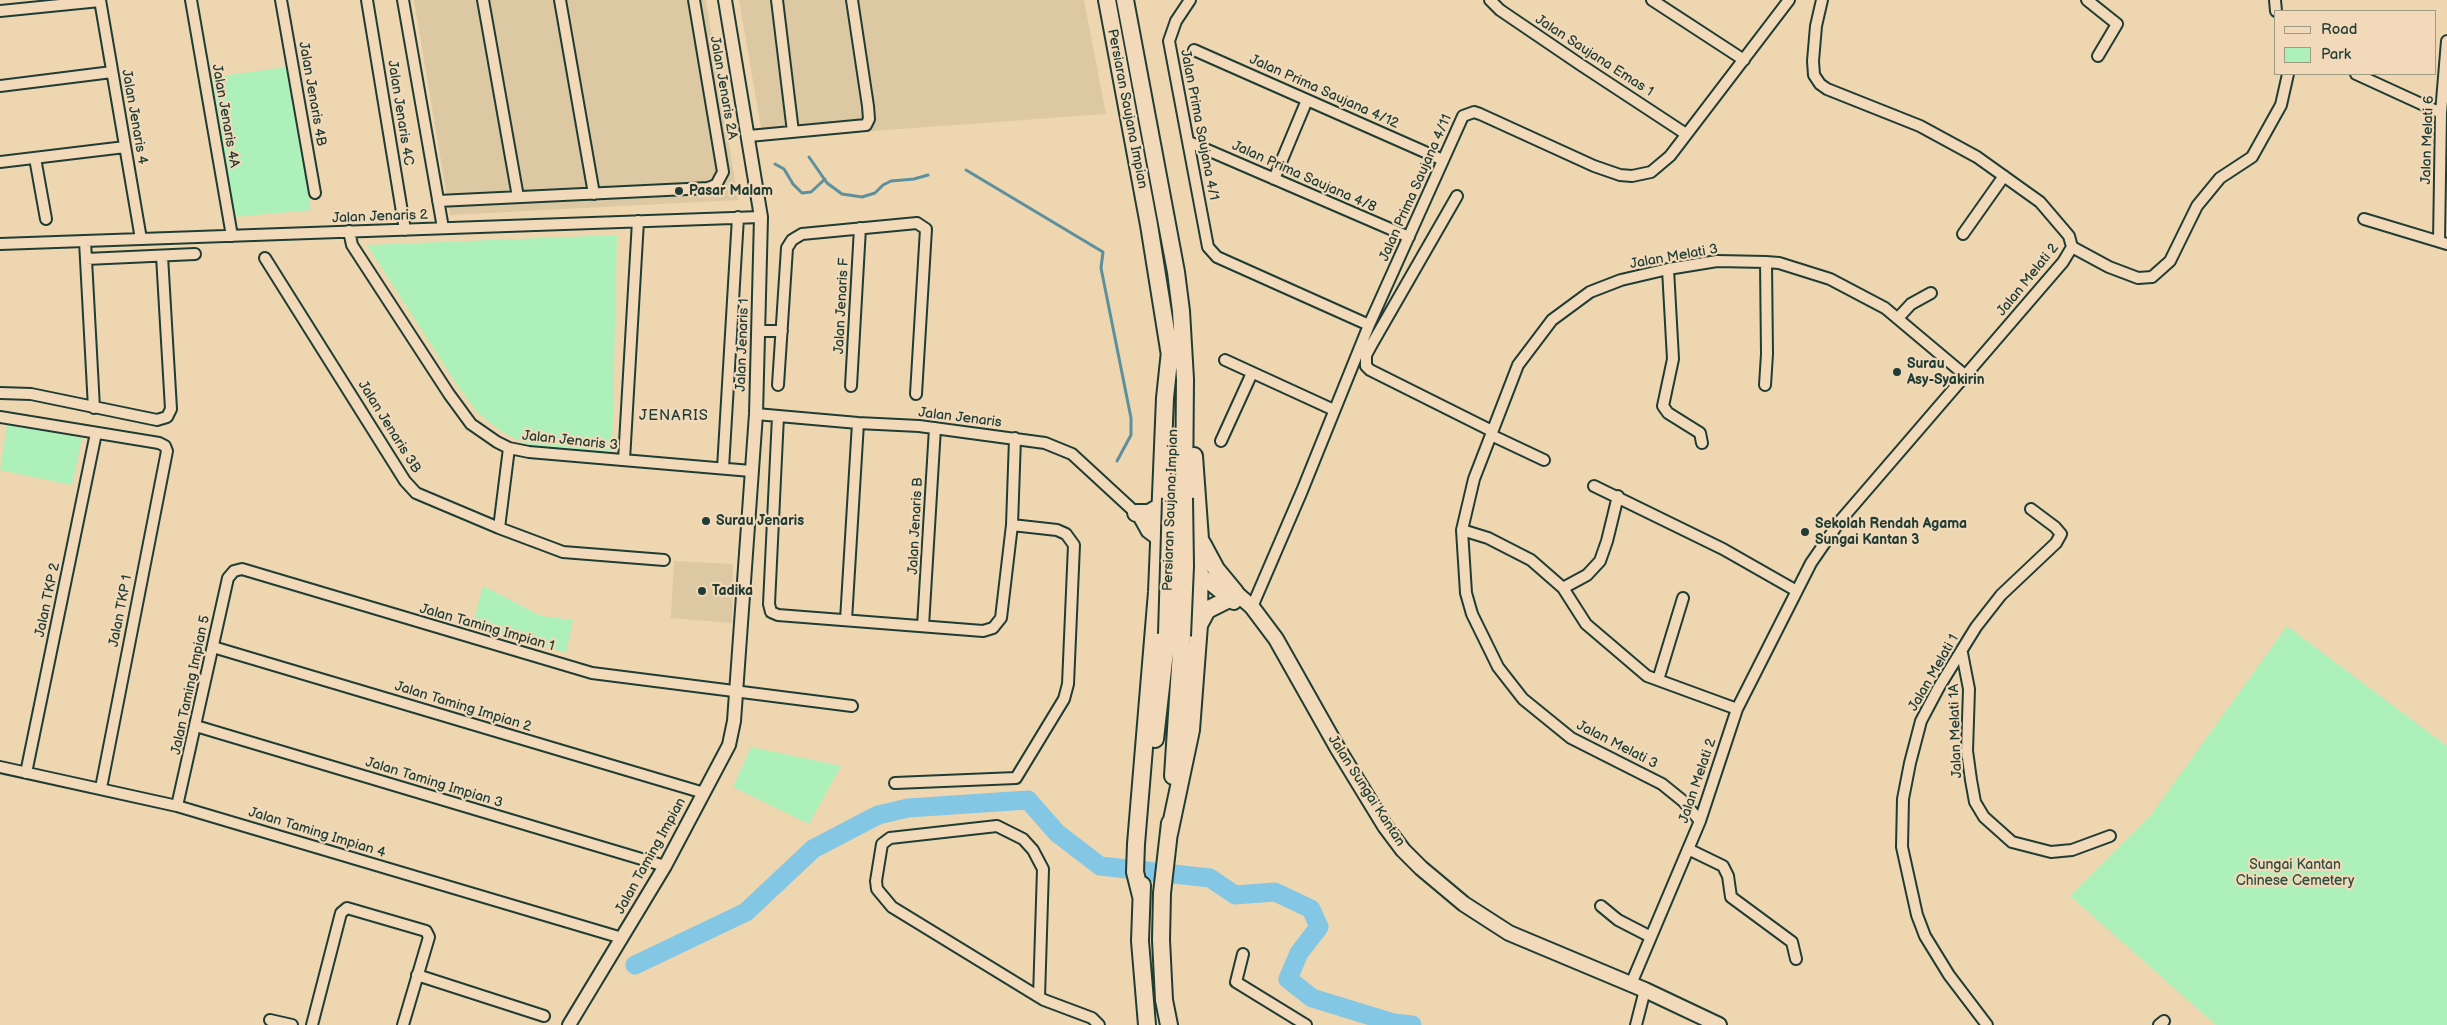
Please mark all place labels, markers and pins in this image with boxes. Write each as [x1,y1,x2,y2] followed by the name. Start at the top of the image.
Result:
[689,183,773,199] place label: Pasar Malam
[673,185,685,197] marker: Pasar Malam
[1907,356,1984,388] place label: Surau Asy-Syakirin
[1891,366,1903,378] marker: Surau Asy-Syakirin
[716,513,804,529] place label: Surau Jenaris
[700,515,712,527] marker: Surau Jenaris
[1815,516,1967,548] place label: Sekolah Rendah Agama Sungai Kantan 3
[1799,526,1811,538] marker: Sekolah Rendah Agama Sungai Kantan 3
[712,583,753,599] place label: Tadika
[696,585,708,597] marker: Tadika

